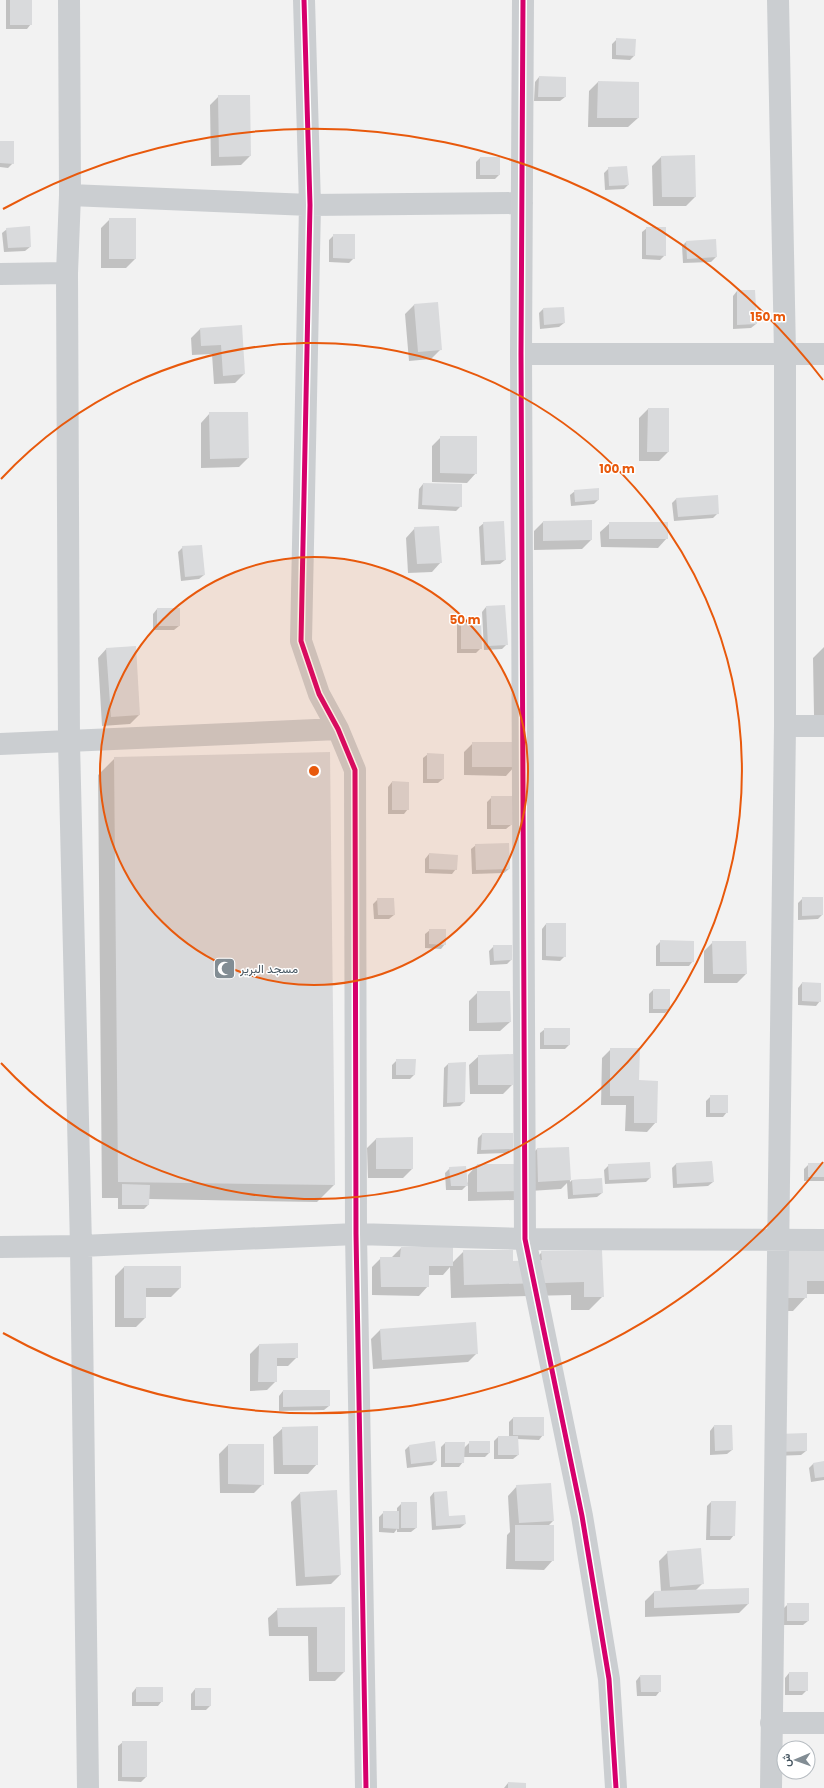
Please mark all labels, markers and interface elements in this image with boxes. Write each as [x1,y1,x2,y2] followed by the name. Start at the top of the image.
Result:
[750,308,786,325] text: 150 m
[599,460,635,477] text: 100 m
[450,611,481,628] text: 50 m
[307,764,321,778] centre of rings
[211,956,237,982] mosque icon: مسجد البرير
[239,960,298,977] place label: مسجد البرير
[776,1740,816,1780] north arrow
[778,1753,794,1767] text: ش

